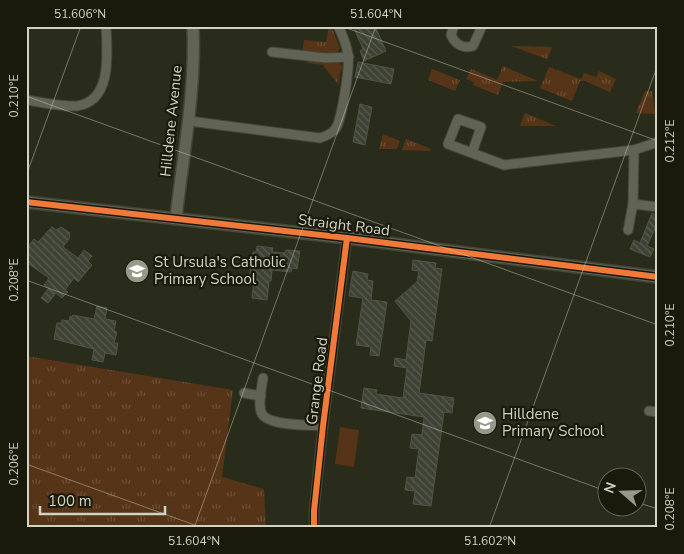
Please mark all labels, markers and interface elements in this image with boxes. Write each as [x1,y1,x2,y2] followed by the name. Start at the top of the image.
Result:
[54,6,106,22] text: 51.606°N
[350,6,402,22] text: 51.604°N
[155,64,187,178] street label: Hilldene Avenue
[6,75,22,117] text: 0.210°E
[662,120,678,162] text: 0.212°E
[297,209,391,241] street label: Straight Road
[154,252,286,289] place label: St Ursula's Catholic Primary School
[124,258,150,284] school or university icon: St Ursula's Catholic Primary School
[6,259,22,301] text: 0.208°E
[662,304,678,346] text: 0.210°E
[302,336,332,426] street label: Grange Road
[502,404,605,441] place label: Hilldene Primary School
[472,410,498,436] school or university icon: Hilldene Primary School
[6,443,22,485] text: 0.206°E
[596,466,646,516] north arrow
[600,480,621,496] text: N
[40,484,165,516] scale bar
[662,488,678,530] text: 0.208°E
[48,491,92,511] text: 100 m
[168,533,220,549] text: 51.604°N
[464,533,516,549] text: 51.602°N

